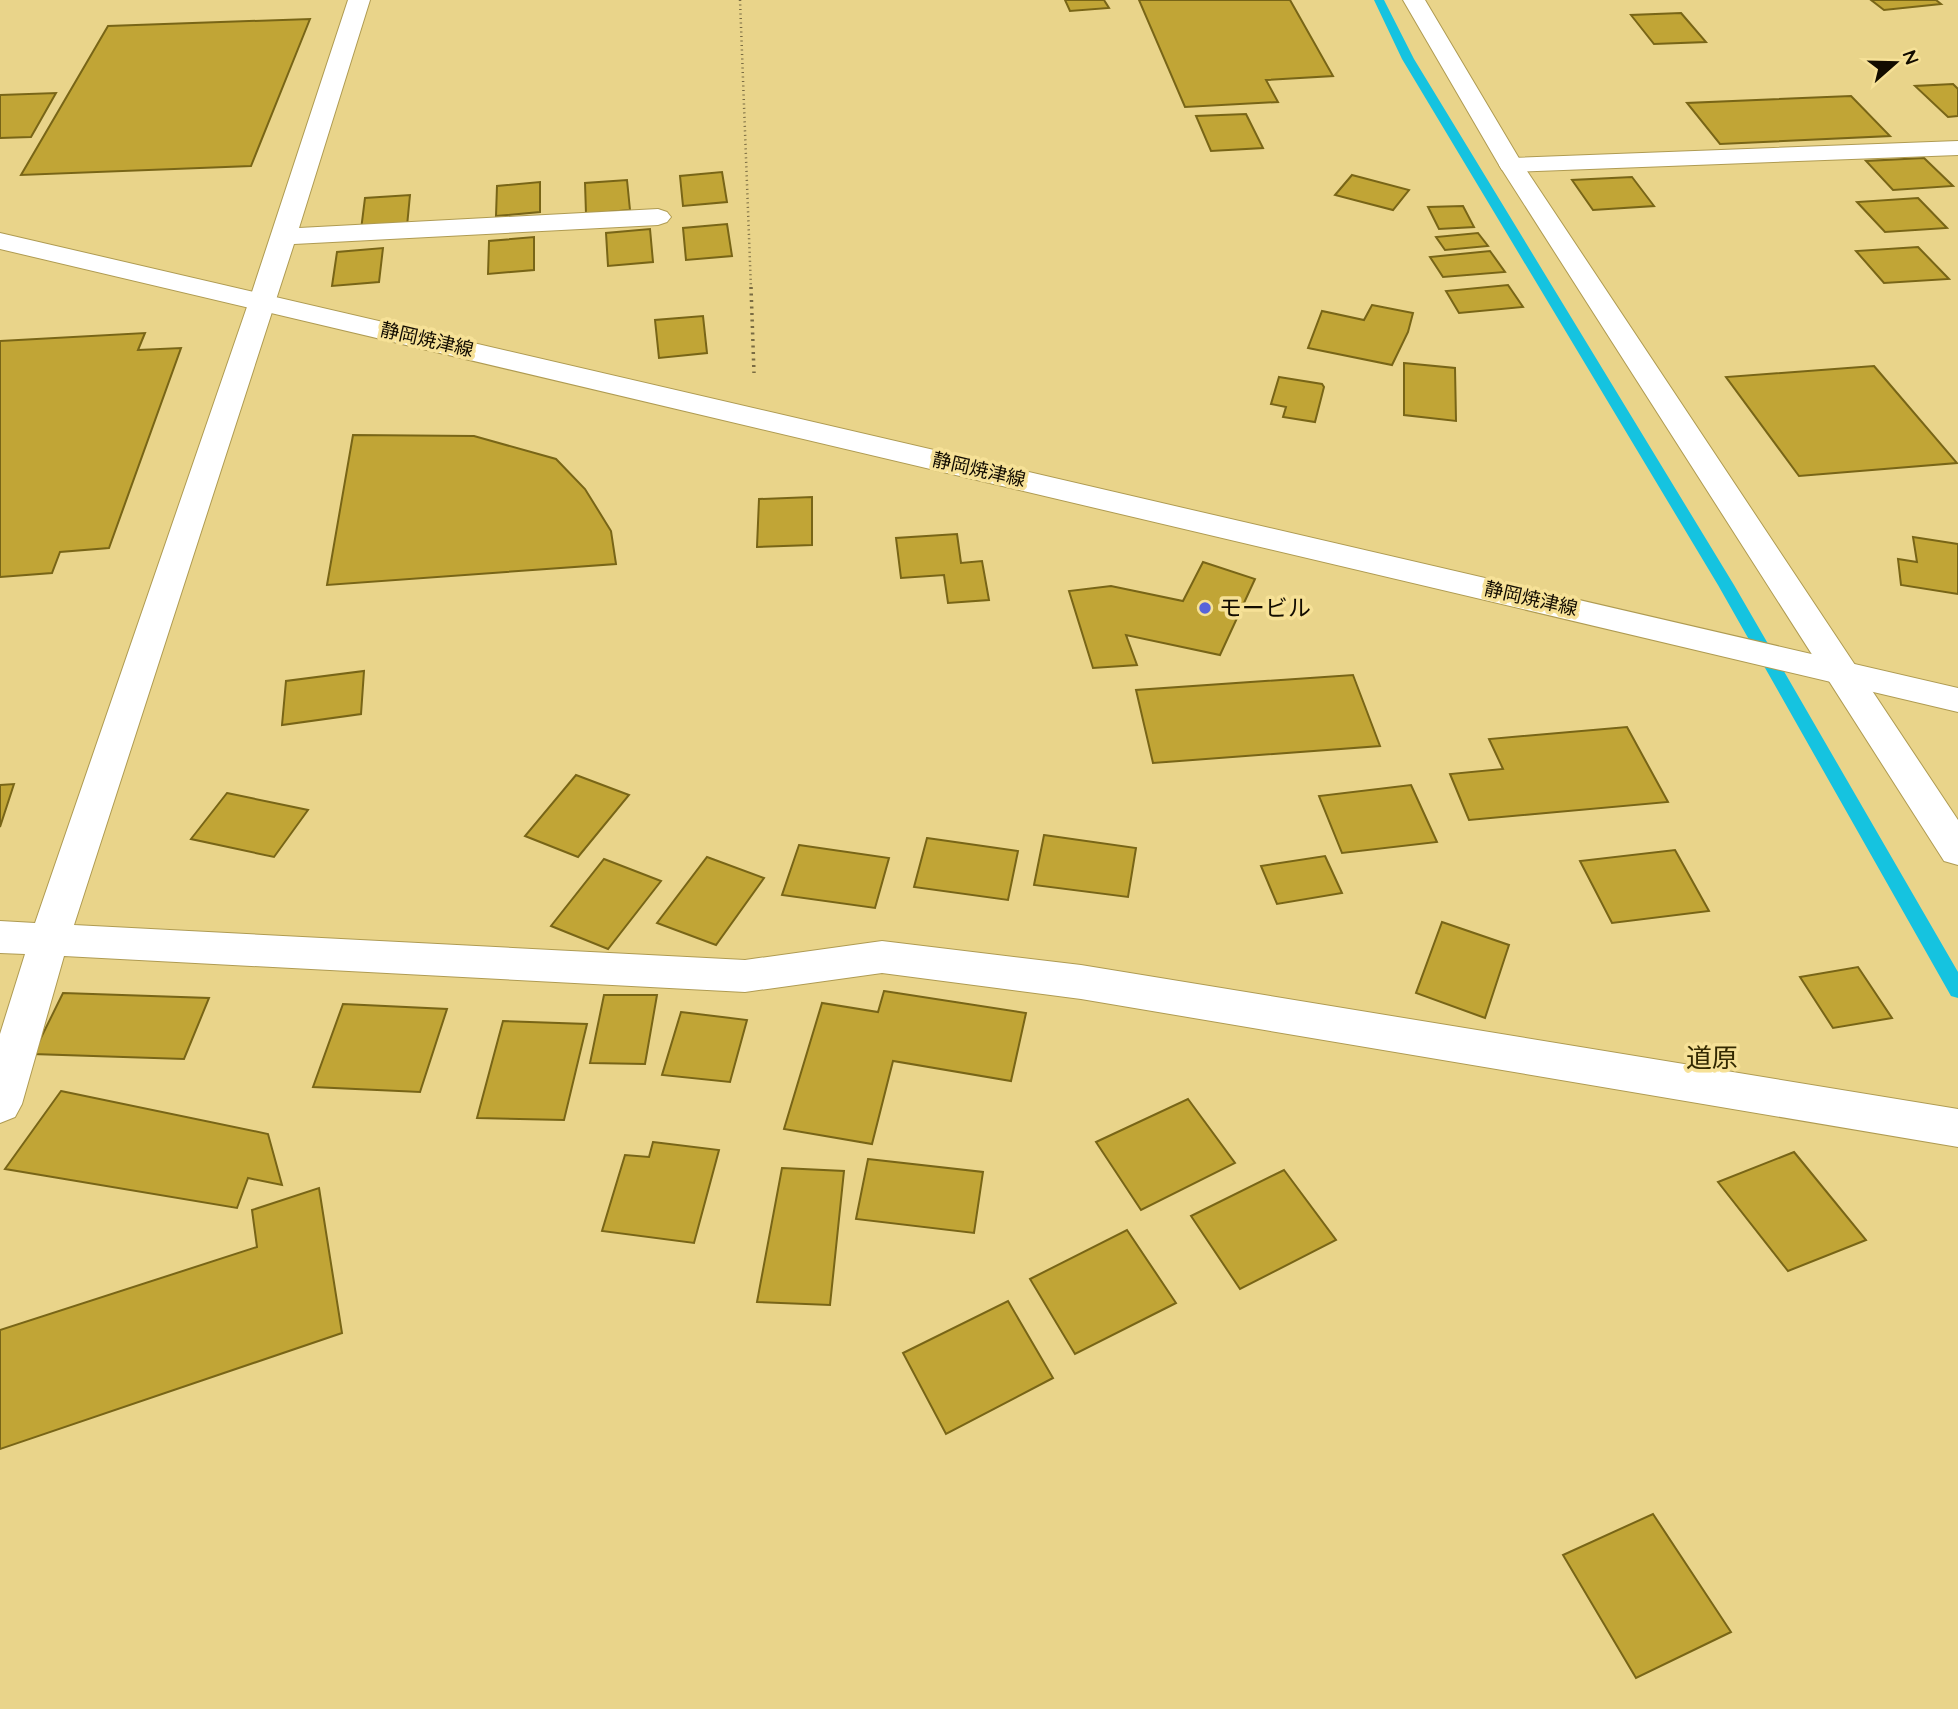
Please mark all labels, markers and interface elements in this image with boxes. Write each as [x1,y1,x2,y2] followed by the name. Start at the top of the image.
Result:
[1860,28,1930,98] north arrow
[1897,47,1925,68] text: N
[378,317,476,361] street label: 静岡焼津線
[930,447,1028,491] street label: 静岡焼津線
[1482,576,1580,620] street label: 静岡焼津線
[1219,593,1311,622] place label: モービル
[1197,600,1213,616] marker: モービル
[1686,1041,1738,1074] district label: 道原

